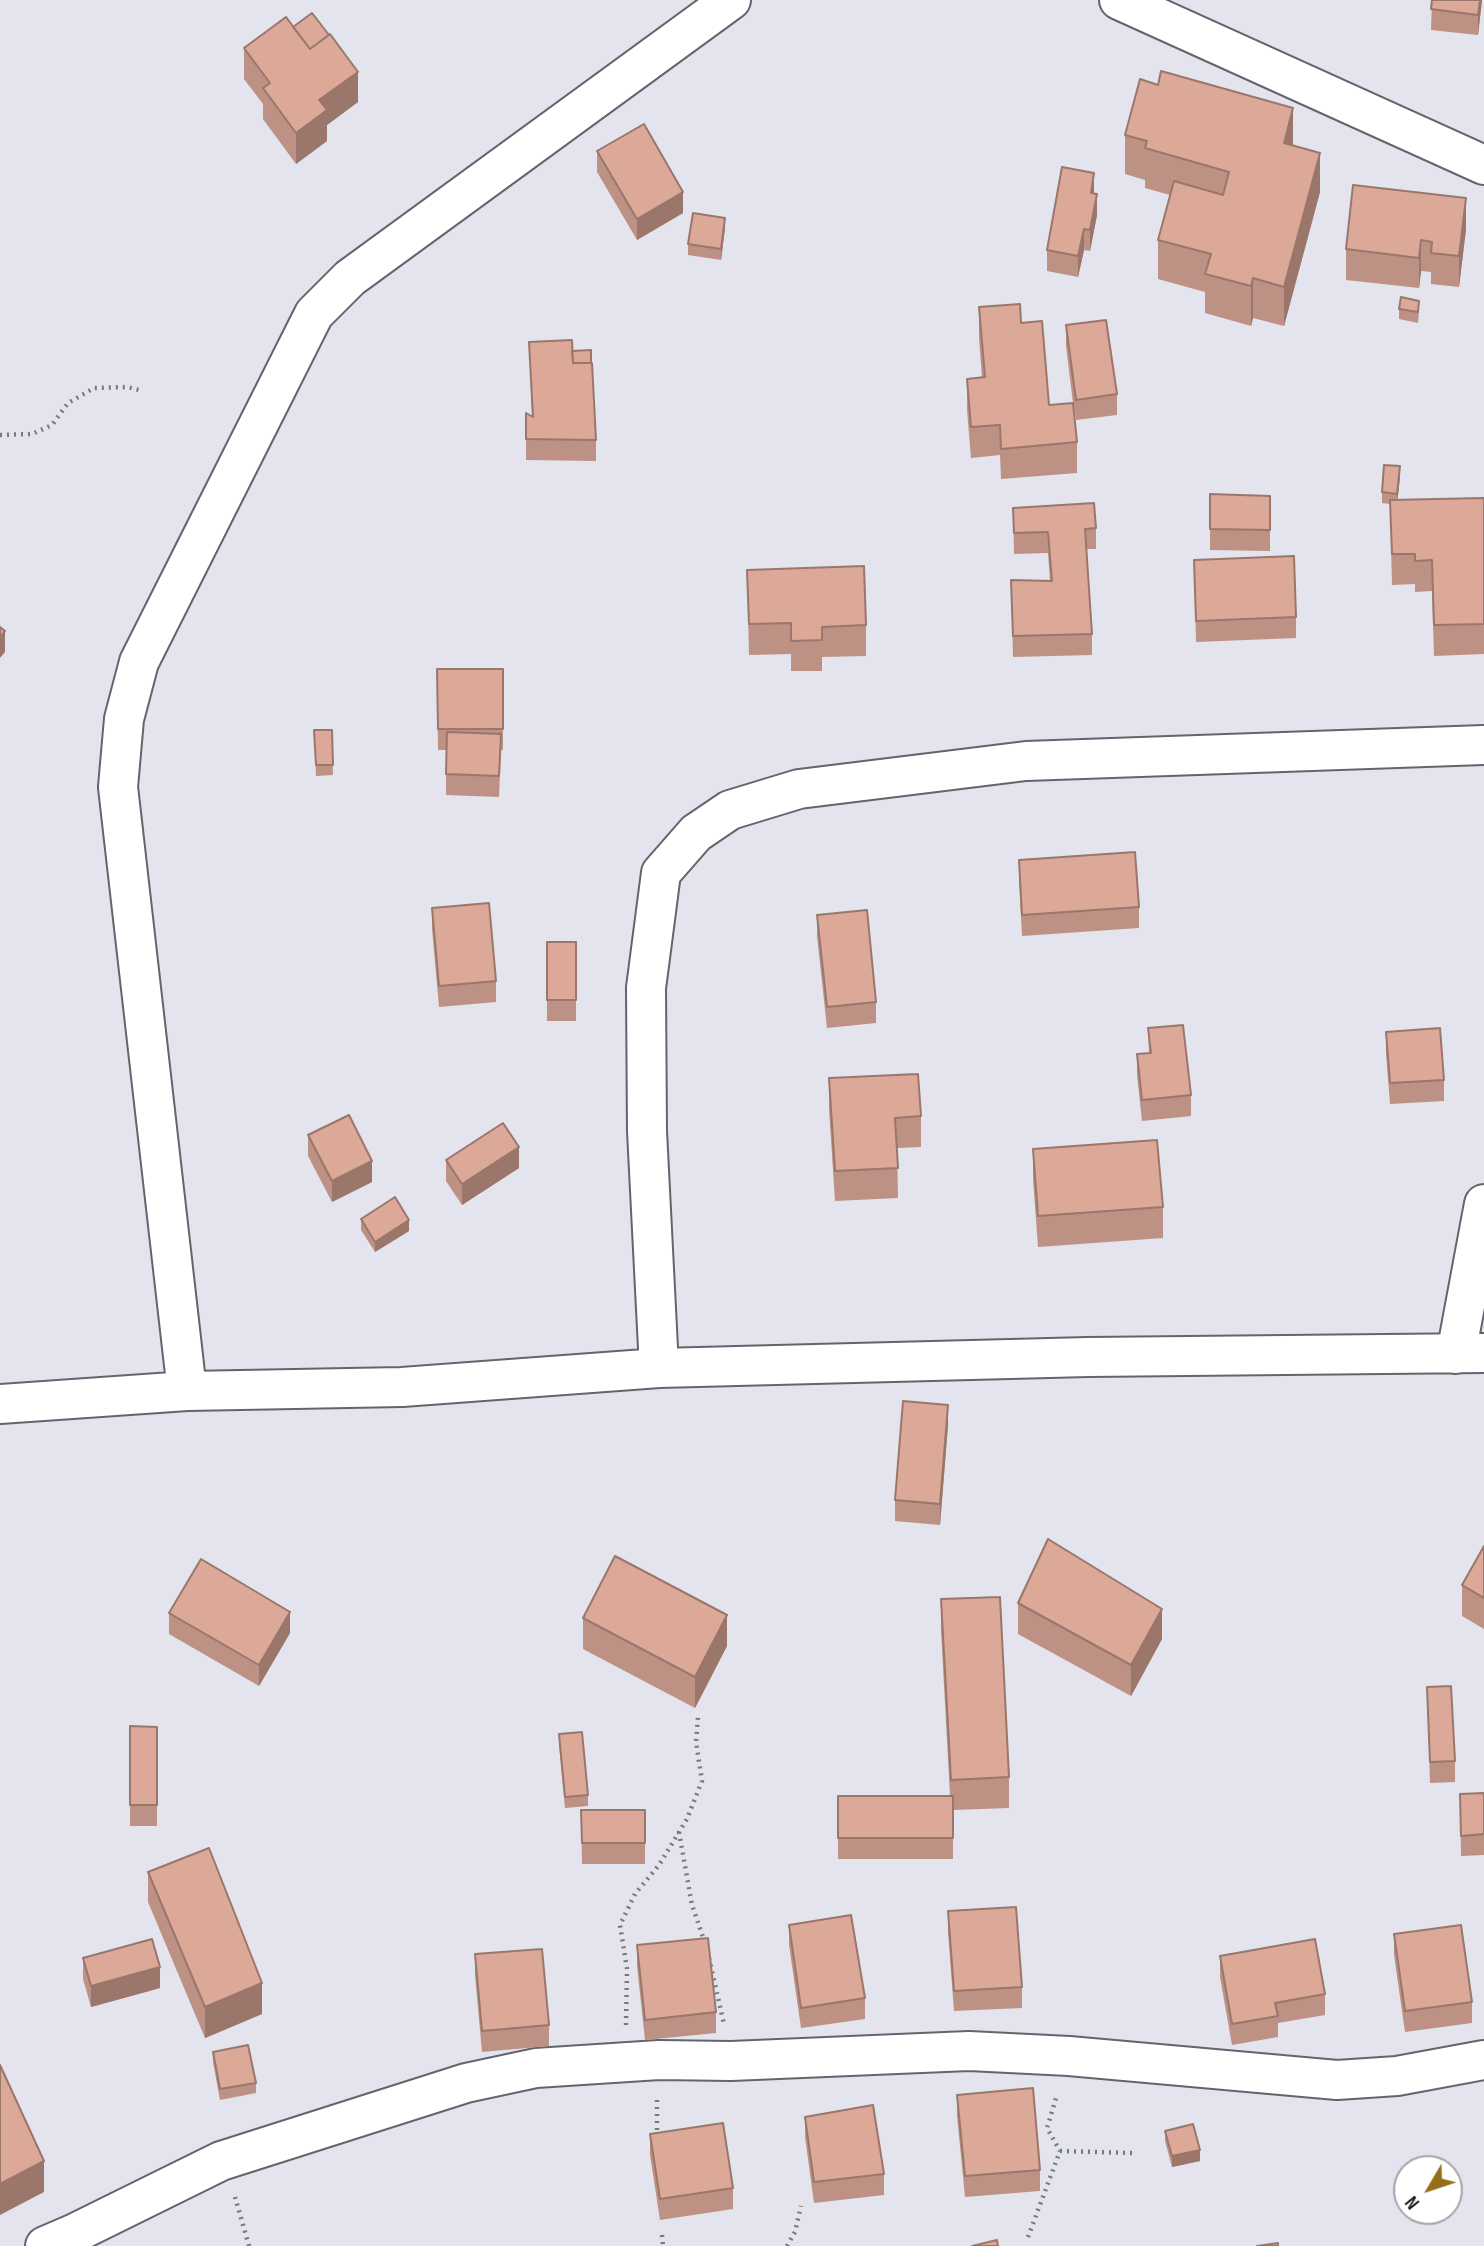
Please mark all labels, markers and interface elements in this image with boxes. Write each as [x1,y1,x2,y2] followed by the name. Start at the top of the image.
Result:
[1393,2155,1463,2225] north arrow
[1401,2191,1425,2213] text: N

